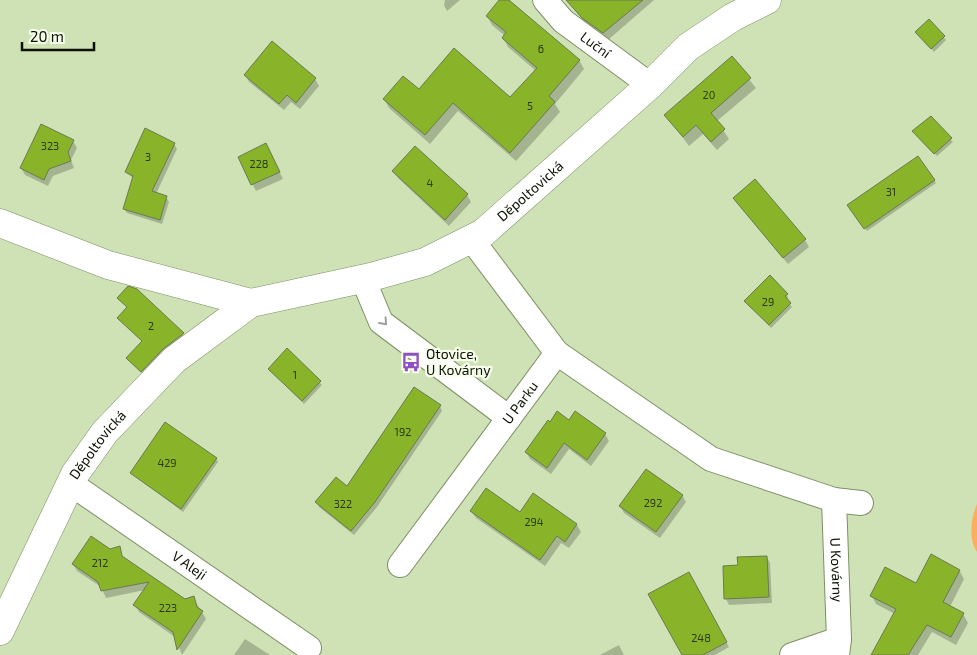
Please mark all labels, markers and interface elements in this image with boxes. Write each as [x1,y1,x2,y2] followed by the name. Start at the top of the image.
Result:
[22,20,95,52] scale bar
[30,27,64,45] text: 20 m
[577,28,615,62] street label: Luční
[538,42,544,55] house number: 6
[703,88,715,101] house number: 20
[527,99,533,112] house number: 5
[41,139,59,152] house number: 323
[145,150,151,163] house number: 3
[249,157,269,170] house number: 228
[493,157,567,225] street label: Děpoltovická
[427,176,434,189] house number: 4
[886,185,896,198] house number: 31
[762,295,774,308] house number: 29
[378,317,387,326] one-way arrow
[148,319,154,332] house number: 2
[426,345,491,378] place label: Otovice, U Kovárny
[400,351,422,373] bus stop icon: Otovice, U Kovárny
[293,368,297,381] house number: 1
[498,378,541,427] street label: U Parku
[65,406,129,482] street label: Děpoltovická
[395,425,411,438] house number: 192
[157,456,177,469] house number: 429
[644,496,662,509] house number: 292
[334,497,352,510] house number: 322
[524,515,544,528] house number: 294
[827,537,847,603] street label: U Kovárny
[169,547,210,583] street label: V Aleji
[92,556,108,569] house number: 212
[159,601,177,614] house number: 223
[691,631,711,644] house number: 248

